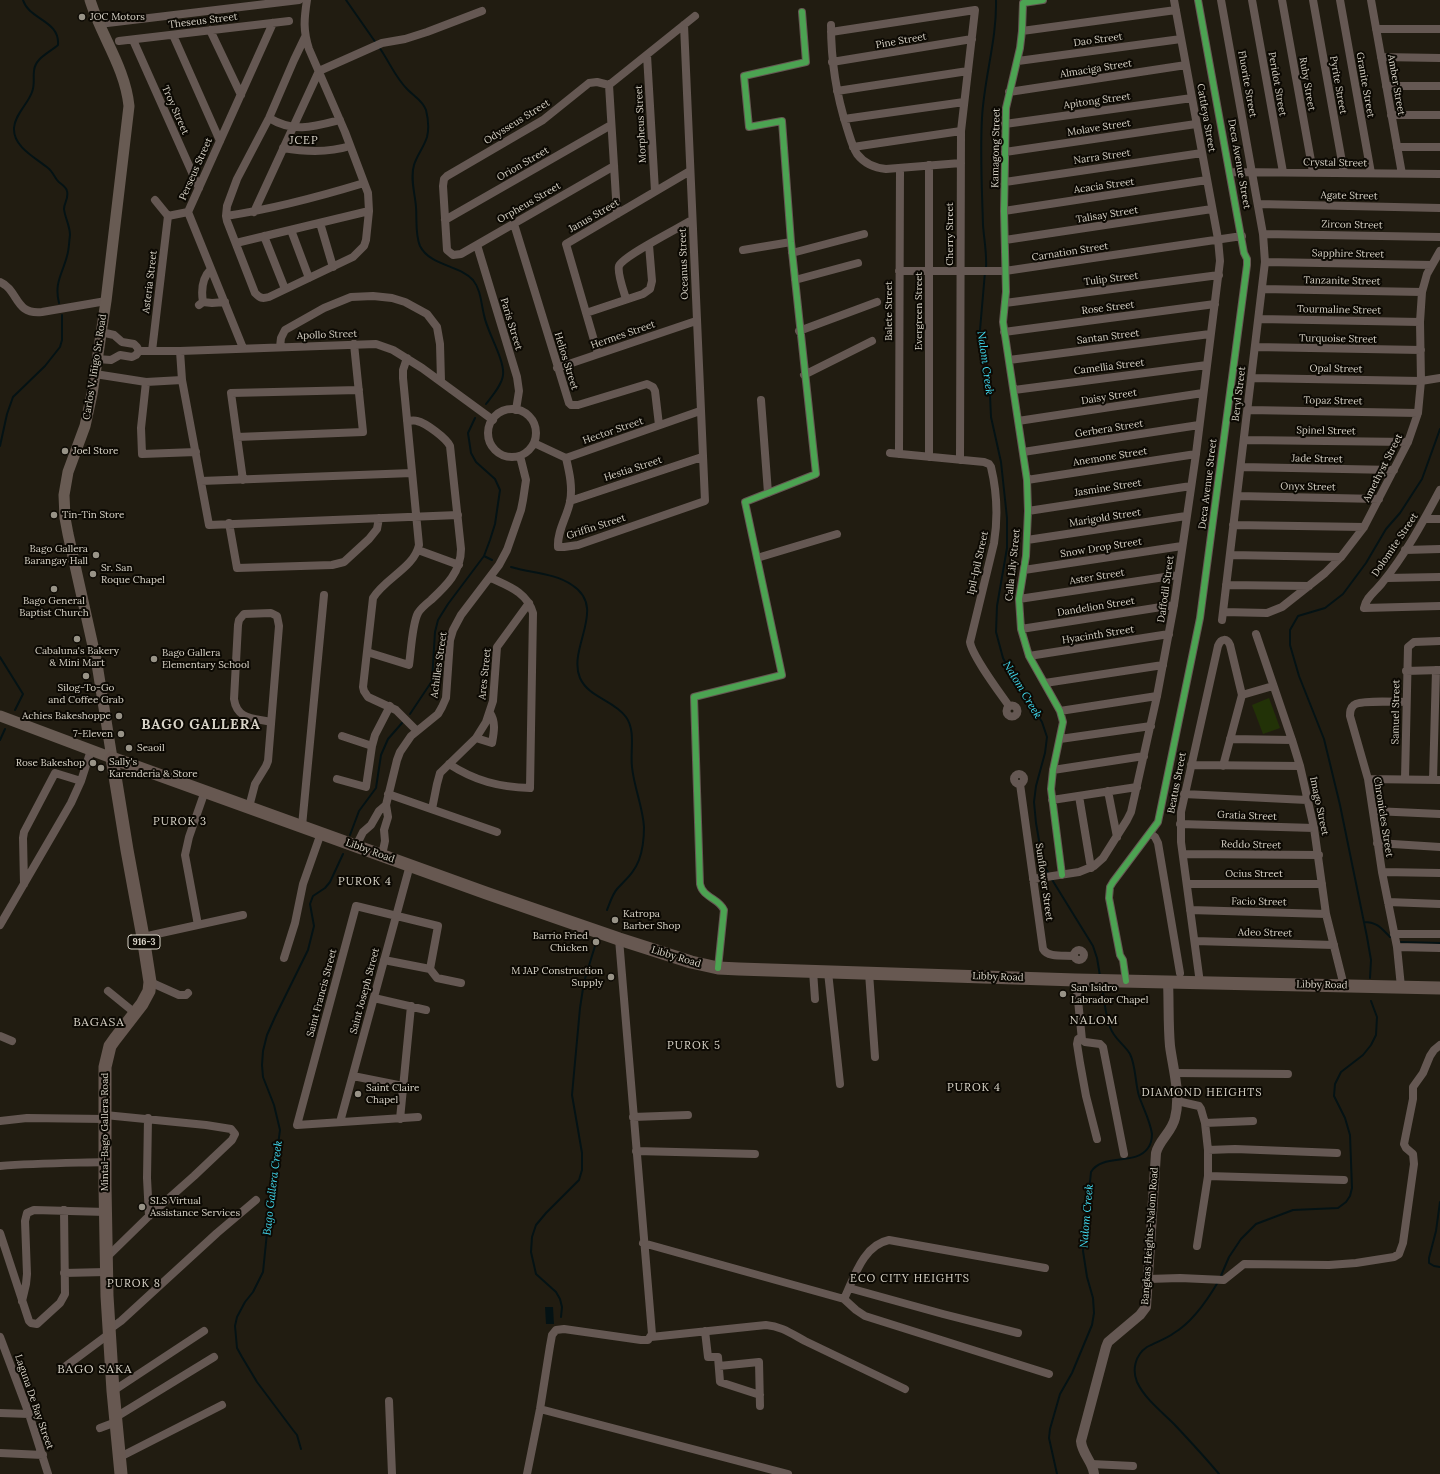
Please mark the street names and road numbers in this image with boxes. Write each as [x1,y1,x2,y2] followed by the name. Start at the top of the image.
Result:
[168,11,238,31] street label: Theseus Street
[875,31,927,51] street label: Pine Street
[1073,31,1123,49] street label: Dao Street
[1235,50,1259,118] street label: Fluorite Street
[1265,51,1289,117] street label: Peridot Street
[1353,51,1377,119] street label: Granite Street
[1385,54,1407,116] street label: Amber Street
[1327,55,1349,115] street label: Pyrite Street
[1296,56,1318,112] street label: Ruby Street
[1059,57,1133,81] street label: Almaciga Street
[1194,83,1218,153] street label: Cattleya Street
[159,84,191,136] street label: Troy Street
[633,85,649,163] street label: Morpheus Street
[1063,90,1131,112] street label: Apitong Street
[482,97,552,147] street label: Odysseus Street
[989,108,1003,188] street label: Kamagong Street
[1066,117,1132,139] street label: Molave Street
[1225,118,1253,210] street label: Deca Avenue Street
[177,136,215,202] street label: Perseus Street
[495,144,551,184] street label: Orion Street
[1073,147,1131,167] street label: Narra Street
[1303,156,1367,170] street label: Crystal Street
[1073,176,1135,196] street label: Acacia Street
[495,180,563,226] street label: Orpheus Street
[1320,190,1378,202] street label: Agate Street
[567,197,621,235] street label: Janus Street
[944,202,956,266] street label: Cherry Street
[1075,204,1139,226] street label: Talisay Street
[1321,218,1383,232] street label: Zircon Street
[677,228,691,300] street label: Oceanus Street
[1031,240,1109,264] street label: Carnation Street
[1312,247,1384,261] street label: Sapphire Street
[140,250,160,314] street label: Asteria Street
[1083,270,1139,288] street label: Tulip Street
[913,272,925,350] street label: Evergreen Street
[1303,274,1381,288] street label: Tanzanite Street
[883,281,895,341] street label: Balete Street
[497,296,525,352] street label: Paris Street
[1081,299,1135,317] street label: Rose Street
[1297,303,1381,317] street label: Tourmaline Street
[81,313,109,421] street label: Carlos V. Iñigo Sr. Road
[589,318,657,352] street label: Hermes Street
[1076,327,1140,347] street label: Santan Street
[297,328,357,342] street label: Apollo Street
[551,331,581,391] street label: Helios Street
[1299,332,1377,346] street label: Turquoise Street
[1073,357,1145,377] street label: Camellia Street
[1310,363,1362,375] street label: Opal Street
[1230,366,1248,422] street label: Beryl Street
[1080,387,1138,407] street label: Daisy Street
[1303,394,1363,408] street label: Topaz Street
[581,415,645,447] street label: Hector Street
[1074,418,1144,440] street label: Gerbera Street
[1296,424,1356,438] street label: Spinel Street
[1361,432,1405,504] street label: Amethyst Street
[1197,438,1219,530] street label: Deca Avenue Street
[1072,445,1148,469] street label: Anemone Street
[1291,453,1343,465] street label: Jade Street
[602,454,664,484] street label: Hestia Street
[1074,477,1142,499] street label: Jasmine Street
[1280,481,1336,493] street label: Onyx Street
[1068,506,1142,530] street label: Marigold Street
[1369,511,1421,579] street label: Dolomite Street
[565,512,627,542] street label: Griffin Street
[1003,528,1023,602] street label: Calla Lily Street
[965,530,991,596] street label: Ipil-Ipil Street
[1059,536,1143,560] street label: Snow Drop Street
[1155,555,1177,623] street label: Daffodil Street
[1069,567,1125,587] street label: Aster Street
[1056,595,1136,619] street label: Dandelion Street
[1061,623,1135,647] street label: Hyacinth Street
[428,631,450,699] street label: Achilles Street
[476,648,494,700] street label: Ares Street
[1389,679,1403,745] street label: Samuel Street
[1165,751,1189,815] street label: Beatus Street
[1307,776,1331,836] street label: Imago Street
[1371,776,1395,858] street label: Chronicles Street
[1217,809,1277,823] street label: Gratia Street
[344,837,396,865] street label: Libby Road
[1221,838,1281,852] street label: Reddo Street
[1033,842,1055,922] street label: Sunflower Street
[1225,868,1283,880] street label: Ocius Street
[1231,896,1287,908] street label: Facio Street
[1238,927,1292,939] street label: Adeo Street
[128,935,160,949] road number: 916-3
[650,944,702,970] street label: Libby Road
[348,947,382,1035] street label: Saint Joseph Street
[304,948,340,1038] street label: Saint Francis Street
[972,970,1024,984] street label: Libby Road
[1296,979,1348,991] street label: Libby Road
[99,1073,111,1191] street label: Mintal-Bago Gallera Road
[1139,1167,1161,1305] street label: Bangkas Heights-Nalom Road
[12,1353,56,1451] street label: Laguna De Bay Street

